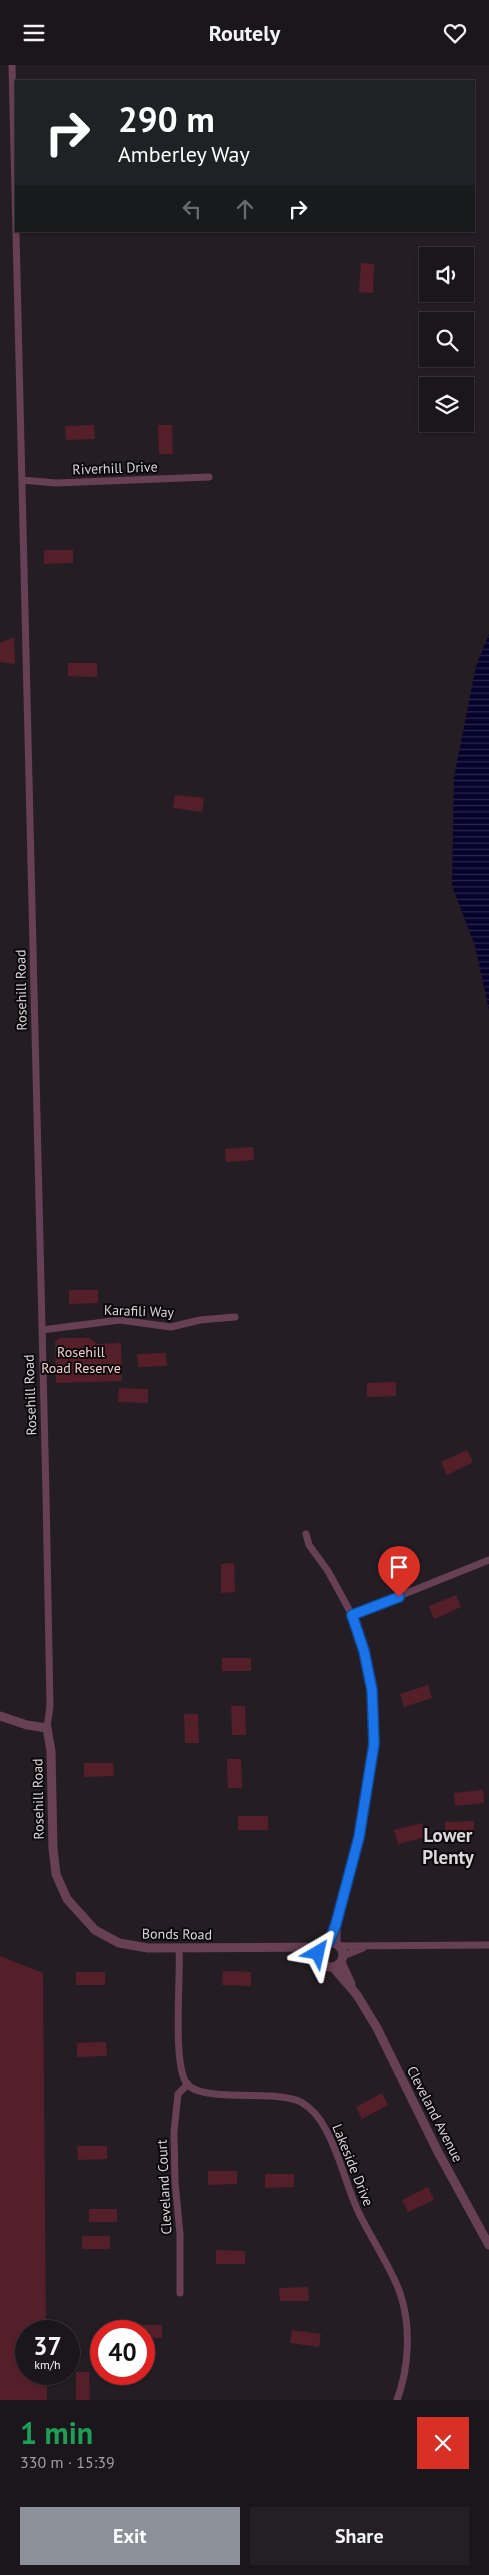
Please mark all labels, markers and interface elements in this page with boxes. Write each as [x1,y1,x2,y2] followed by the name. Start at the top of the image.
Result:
[20,19,48,47] icon: menu
[209,19,280,47] text: Routely
[441,19,469,47] icon: heart
[118,96,215,142] text: 290 m
[35,100,100,165] icon: right
[118,140,250,168] text: Amberley Way
[178,195,206,223] icon: left
[231,195,259,223] icon: ahead
[284,195,312,223] icon: right
[419,247,474,432] map controls
[419,247,474,302] button: sound
[419,312,474,367] button: search
[419,377,474,432] button: layers
[72,458,158,478] street label: Riverhill Drive
[11,949,31,1031] street label: Rosehill Road
[104,1301,175,1321] street label: Karafili Way
[41,1343,121,1377] park label: Rosehill Road Reserve
[20,1354,40,1436] street label: Rosehill Road
[378,1546,420,1597] pin
[385,1553,413,1581] icon: arrive
[28,1758,48,1840] street label: Rosehill Road
[422,1823,475,1869] district label: Lower Plenty
[142,1924,212,1944] street label: Bonds Road
[291,1926,343,1978] position arrow
[403,2063,467,2165] street label: Cleveland Avenue
[328,2121,378,2209] street label: Lakeside Drive
[153,2139,175,2235] street label: Cleveland Court
[90,2320,155,2385] speed limit sign: 40
[33,2330,62,2362] text: 37
[34,2357,61,2372] text: km/h
[20,2413,93,2452] text: 1 min
[417,2417,469,2469] button: close
[20,2452,115,2472] text: 330 m · 15:39
[20,2507,240,2565] button: Exit
[250,2507,469,2565] button: Share

